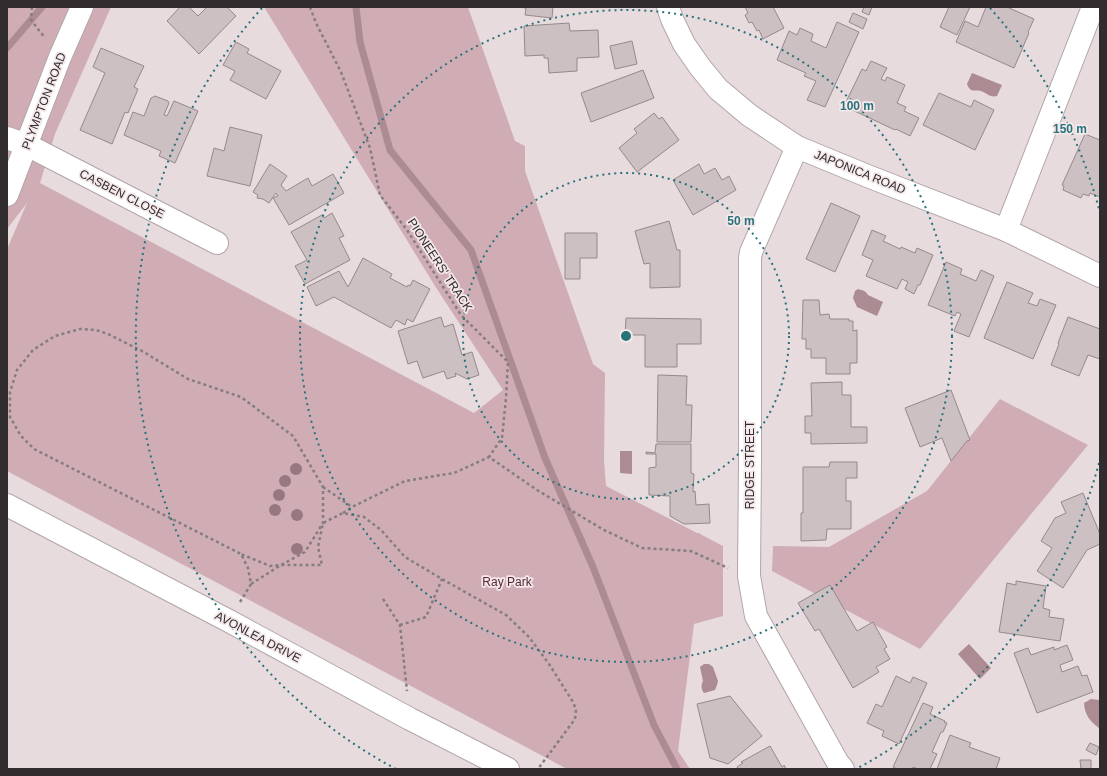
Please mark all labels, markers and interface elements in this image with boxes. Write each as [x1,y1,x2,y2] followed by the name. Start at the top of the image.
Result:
[19,50,69,152] street label: PLYMPTON ROAD
[840,99,874,113] text: 100 m
[1053,122,1087,136] text: 150 m
[812,147,908,197] street label: JAPONICA ROAD
[77,167,167,221] street label: CASBEN CLOSE
[727,214,755,228] text: 50 m
[405,216,475,314] street label: PIONEERS' TRACK
[619,329,633,343] centre of rings
[743,420,757,509] street label: RIDGE STREET
[482,575,533,589] park label: Ray Park
[213,608,303,666] street label: AVONLEA DRIVE

